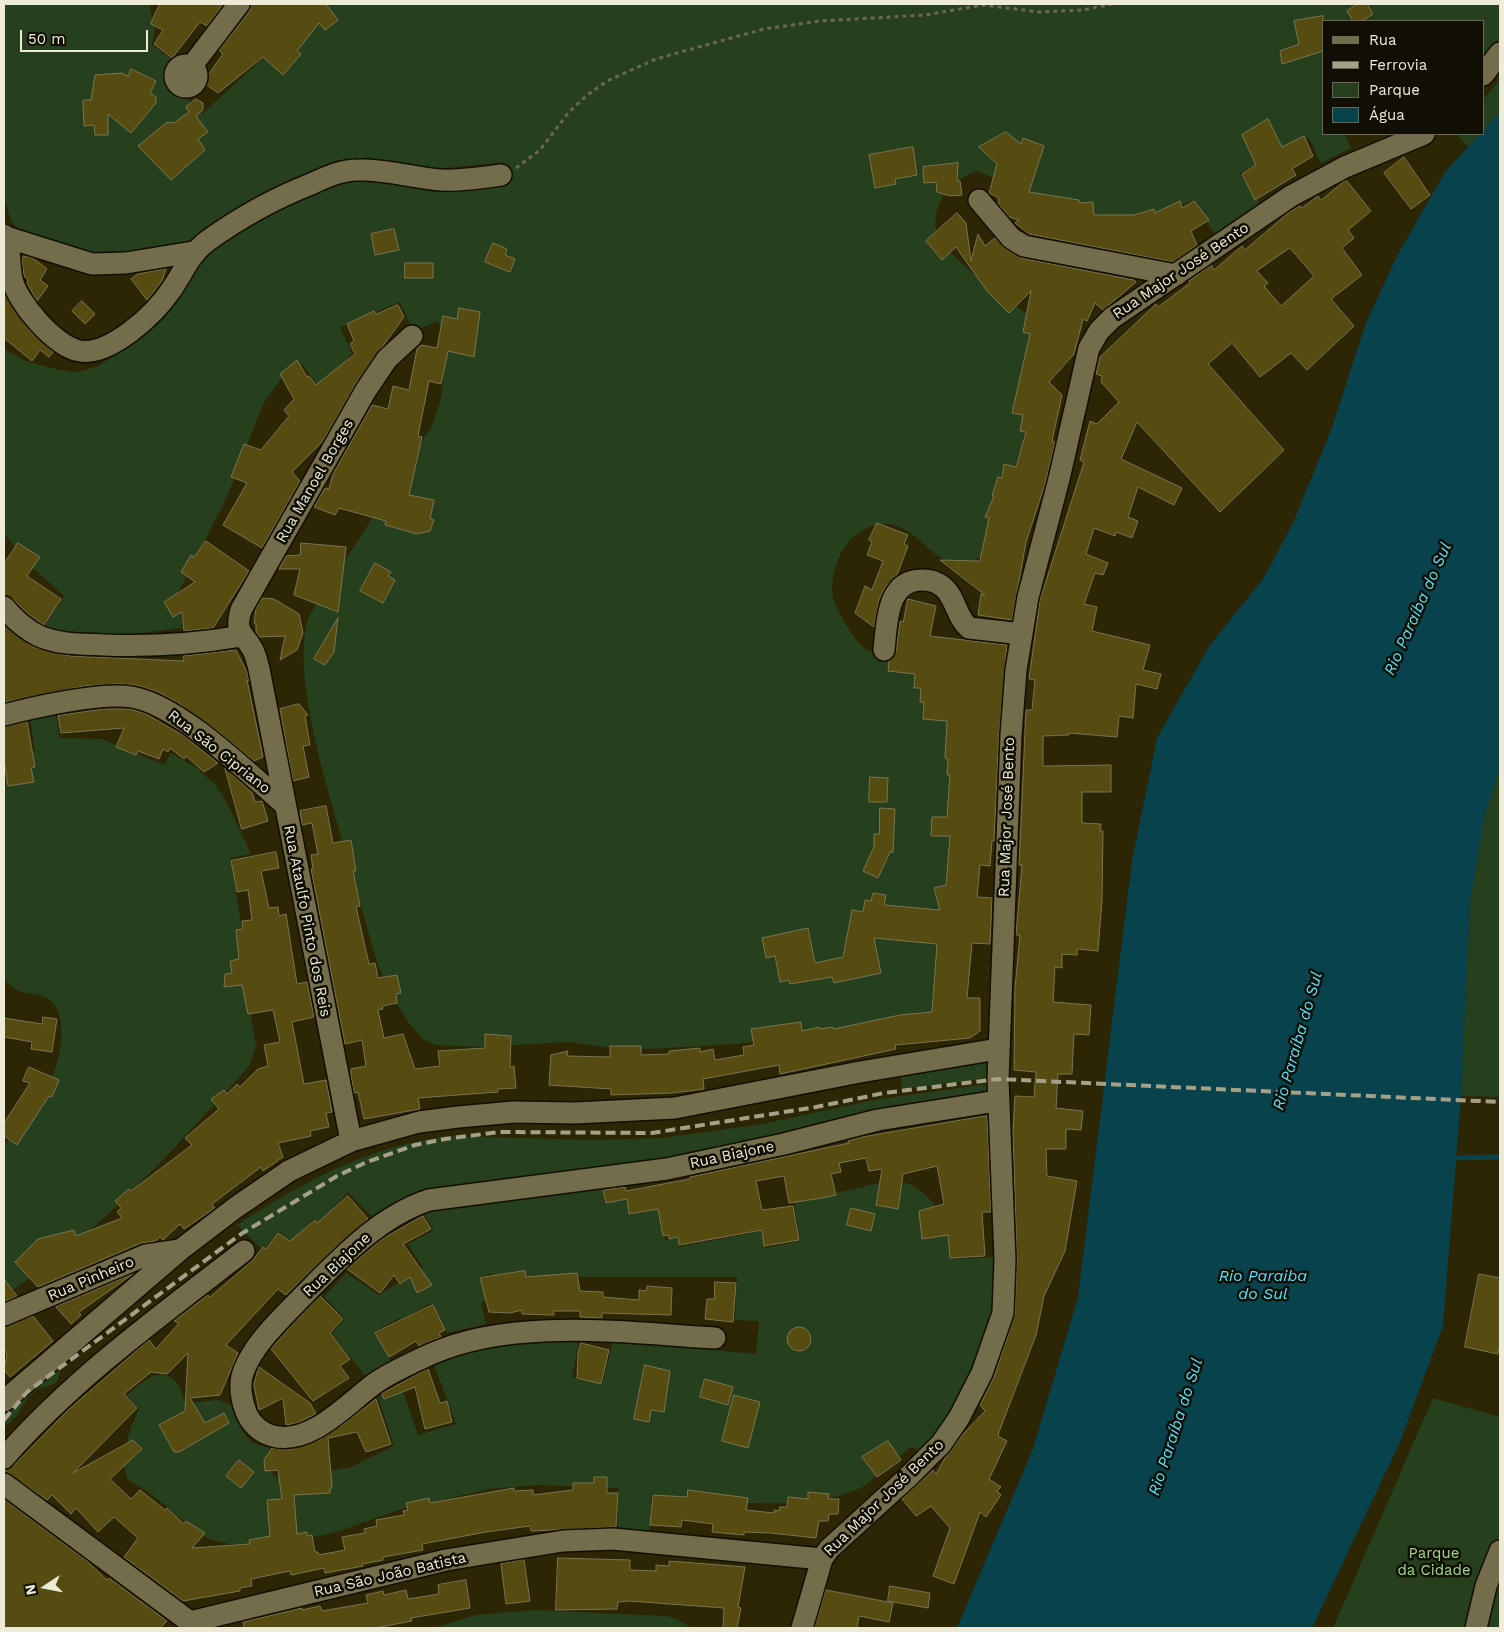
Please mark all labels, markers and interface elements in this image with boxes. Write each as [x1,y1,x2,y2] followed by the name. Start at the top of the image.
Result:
[22,20,150,52] scale bar
[1322,20,1484,135] legend
[28,30,65,48] text: 50 m
[1369,31,1397,49] text: Rua
[1369,56,1427,74] text: Ferrovia
[1369,81,1420,99] text: Parque
[1369,106,1405,124] text: Água
[1110,219,1252,323] street label: Rua Major José Bento
[272,416,358,546] street label: Rua Manoel Borges
[1380,540,1456,678] water label: Rio Paraíba do Sul
[164,706,274,798] street label: Rua São Cipriano
[995,737,1019,897] street label: Rua Major José Bento
[280,824,334,1018] street label: Rua Ataulfo Pinto dos Reis
[1269,970,1327,1112] water label: Rio Paraíba do Sul
[688,1137,776,1173] street label: Rua Biajone
[299,1229,375,1301] street label: Rua Biajone
[45,1253,137,1305] street label: Rua Pinheiro
[1219,1266,1307,1304] water label: Rio Paraiba do Sul
[1145,1356,1207,1498] water label: Rio Paraíba do Sul
[820,1436,948,1560] street label: Rua Major José Bento
[1397,1545,1471,1580] park label: Parque da Cidade
[312,1549,468,1601] street label: Rua São João Batista
[20,1562,70,1612] north arrow
[21,1583,39,1596] text: N

